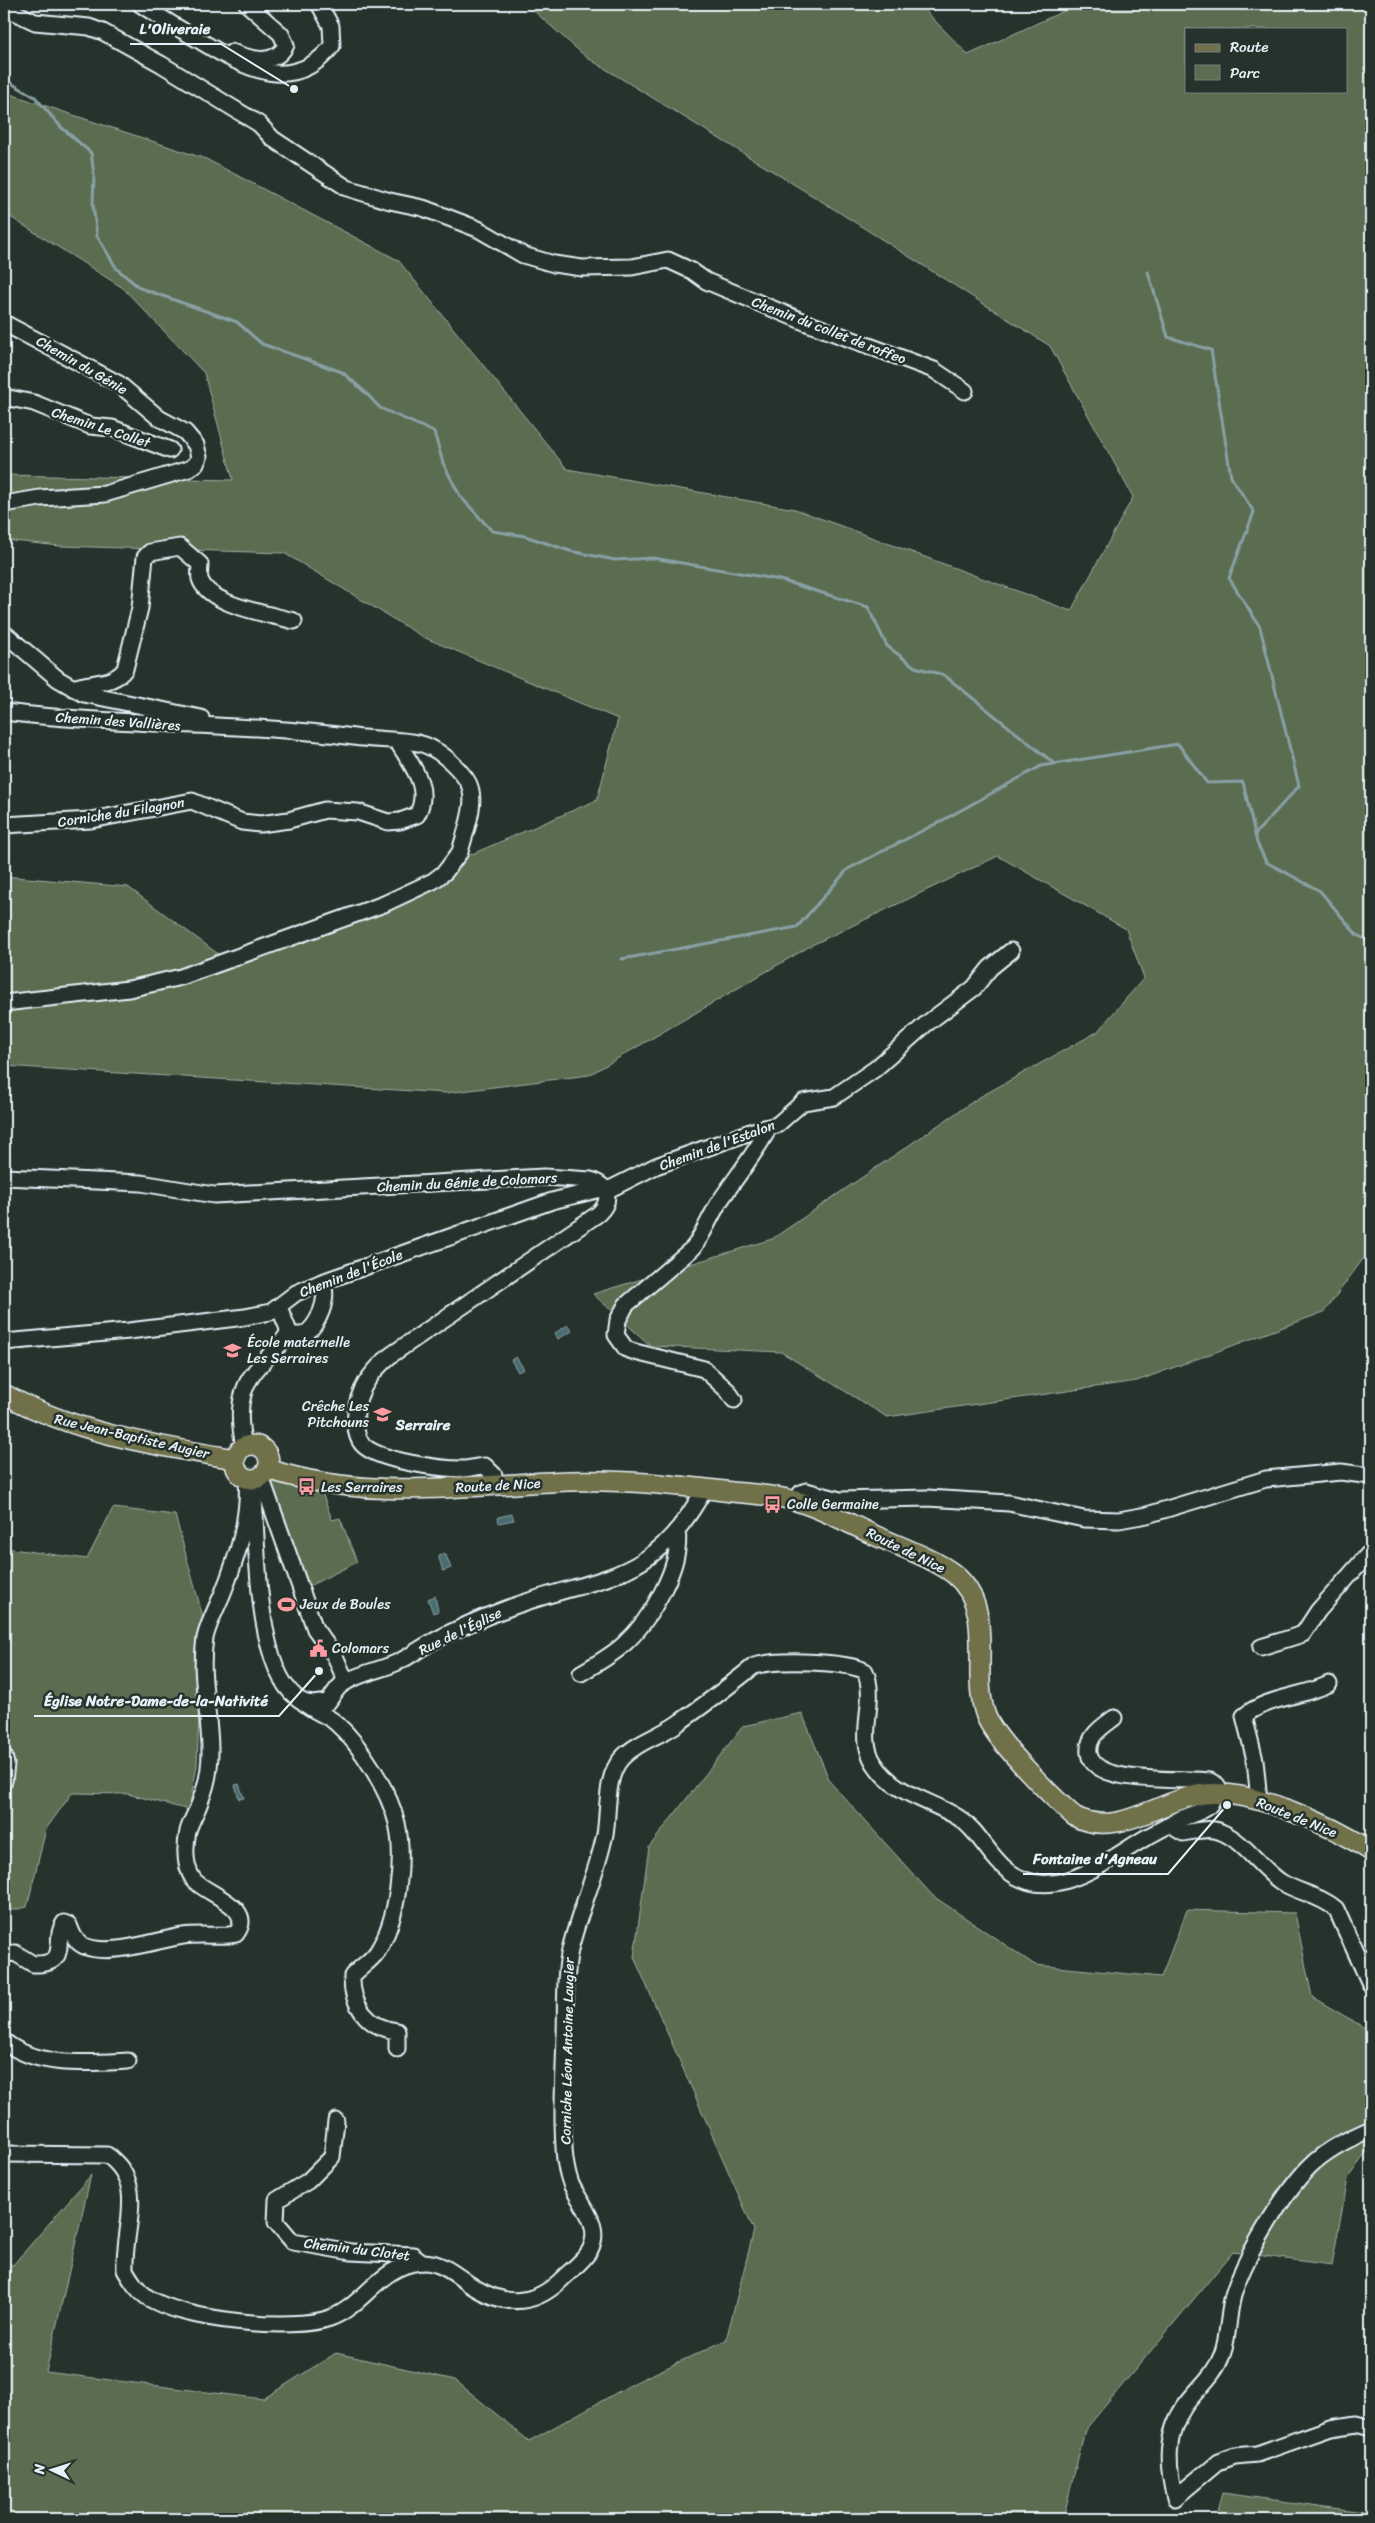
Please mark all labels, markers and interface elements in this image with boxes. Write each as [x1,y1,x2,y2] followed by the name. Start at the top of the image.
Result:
[130,14,221,44] callout: L'Oliveraie
[140,16,211,42] text: L'Oliveraie
[1185,28,1348,92] legend
[1230,34,1269,60] text: Route
[1230,60,1260,86] text: Parc
[748,289,910,372] street label: Chemin du collet de raffeo
[31,329,132,402] street label: Chemin du Génie
[48,400,155,456] street label: Chemin Le Collet
[55,705,181,738] street label: Chemin des Vallières
[56,790,187,835] street label: Corniche du Filagnon
[656,1113,779,1178] street label: Chemin de l'Estalon
[376,1165,558,1200] street label: Chemin du Génie de Colomars
[296,1242,407,1305] street label: Chemin de l'École
[247,1330,350,1371] place label: École maternelle Les Serraires
[223,1340,243,1360] school or university icon: École maternelle Les Serraires
[302,1394,370,1435] place label: Crêche Les Pitchouns
[373,1404,393,1424] school or university icon: Crêche Les Pitchouns
[52,1407,213,1467] street label: Rue Jean-Baptiste Augier
[395,1412,451,1438] district label: Serraire
[455,1471,541,1500] street label: Route de Nice
[321,1475,403,1500] place label: Les Serraires
[297,1477,317,1497] bus stop icon: Les Serraires
[787,1492,879,1517] place label: Colle Germaine
[763,1494,783,1514] bus stop icon: Colle Germaine
[862,1521,950,1580] street label: Route de Nice
[299,1592,391,1617] place label: Jeux de Boules
[276,1594,296,1614] sports icon: Jeux de Boules
[414,1600,506,1662] street label: Rue de l'Église
[332,1636,389,1661] place label: Colomars
[308,1638,328,1658] public building icon: Colomars
[34,1686,279,1716] callout: Église Notre-Dame-de-la-Nativité
[44,1688,268,1714] text: Église Notre-Dame-de-la-Nativité
[1253,1790,1341,1845] street label: Route de Nice
[1023,1844,1168,1874] callout: Fontaine d'Agneau
[1032,1846,1158,1872] text: Fontaine d'Agneau
[553,1956,582,2145] street label: Corniche Léon Antoine Laugier
[303,2231,411,2268] street label: Chemin du Clotet
[28,2446,78,2496] north arrow
[27,2463,52,2476] text: N

